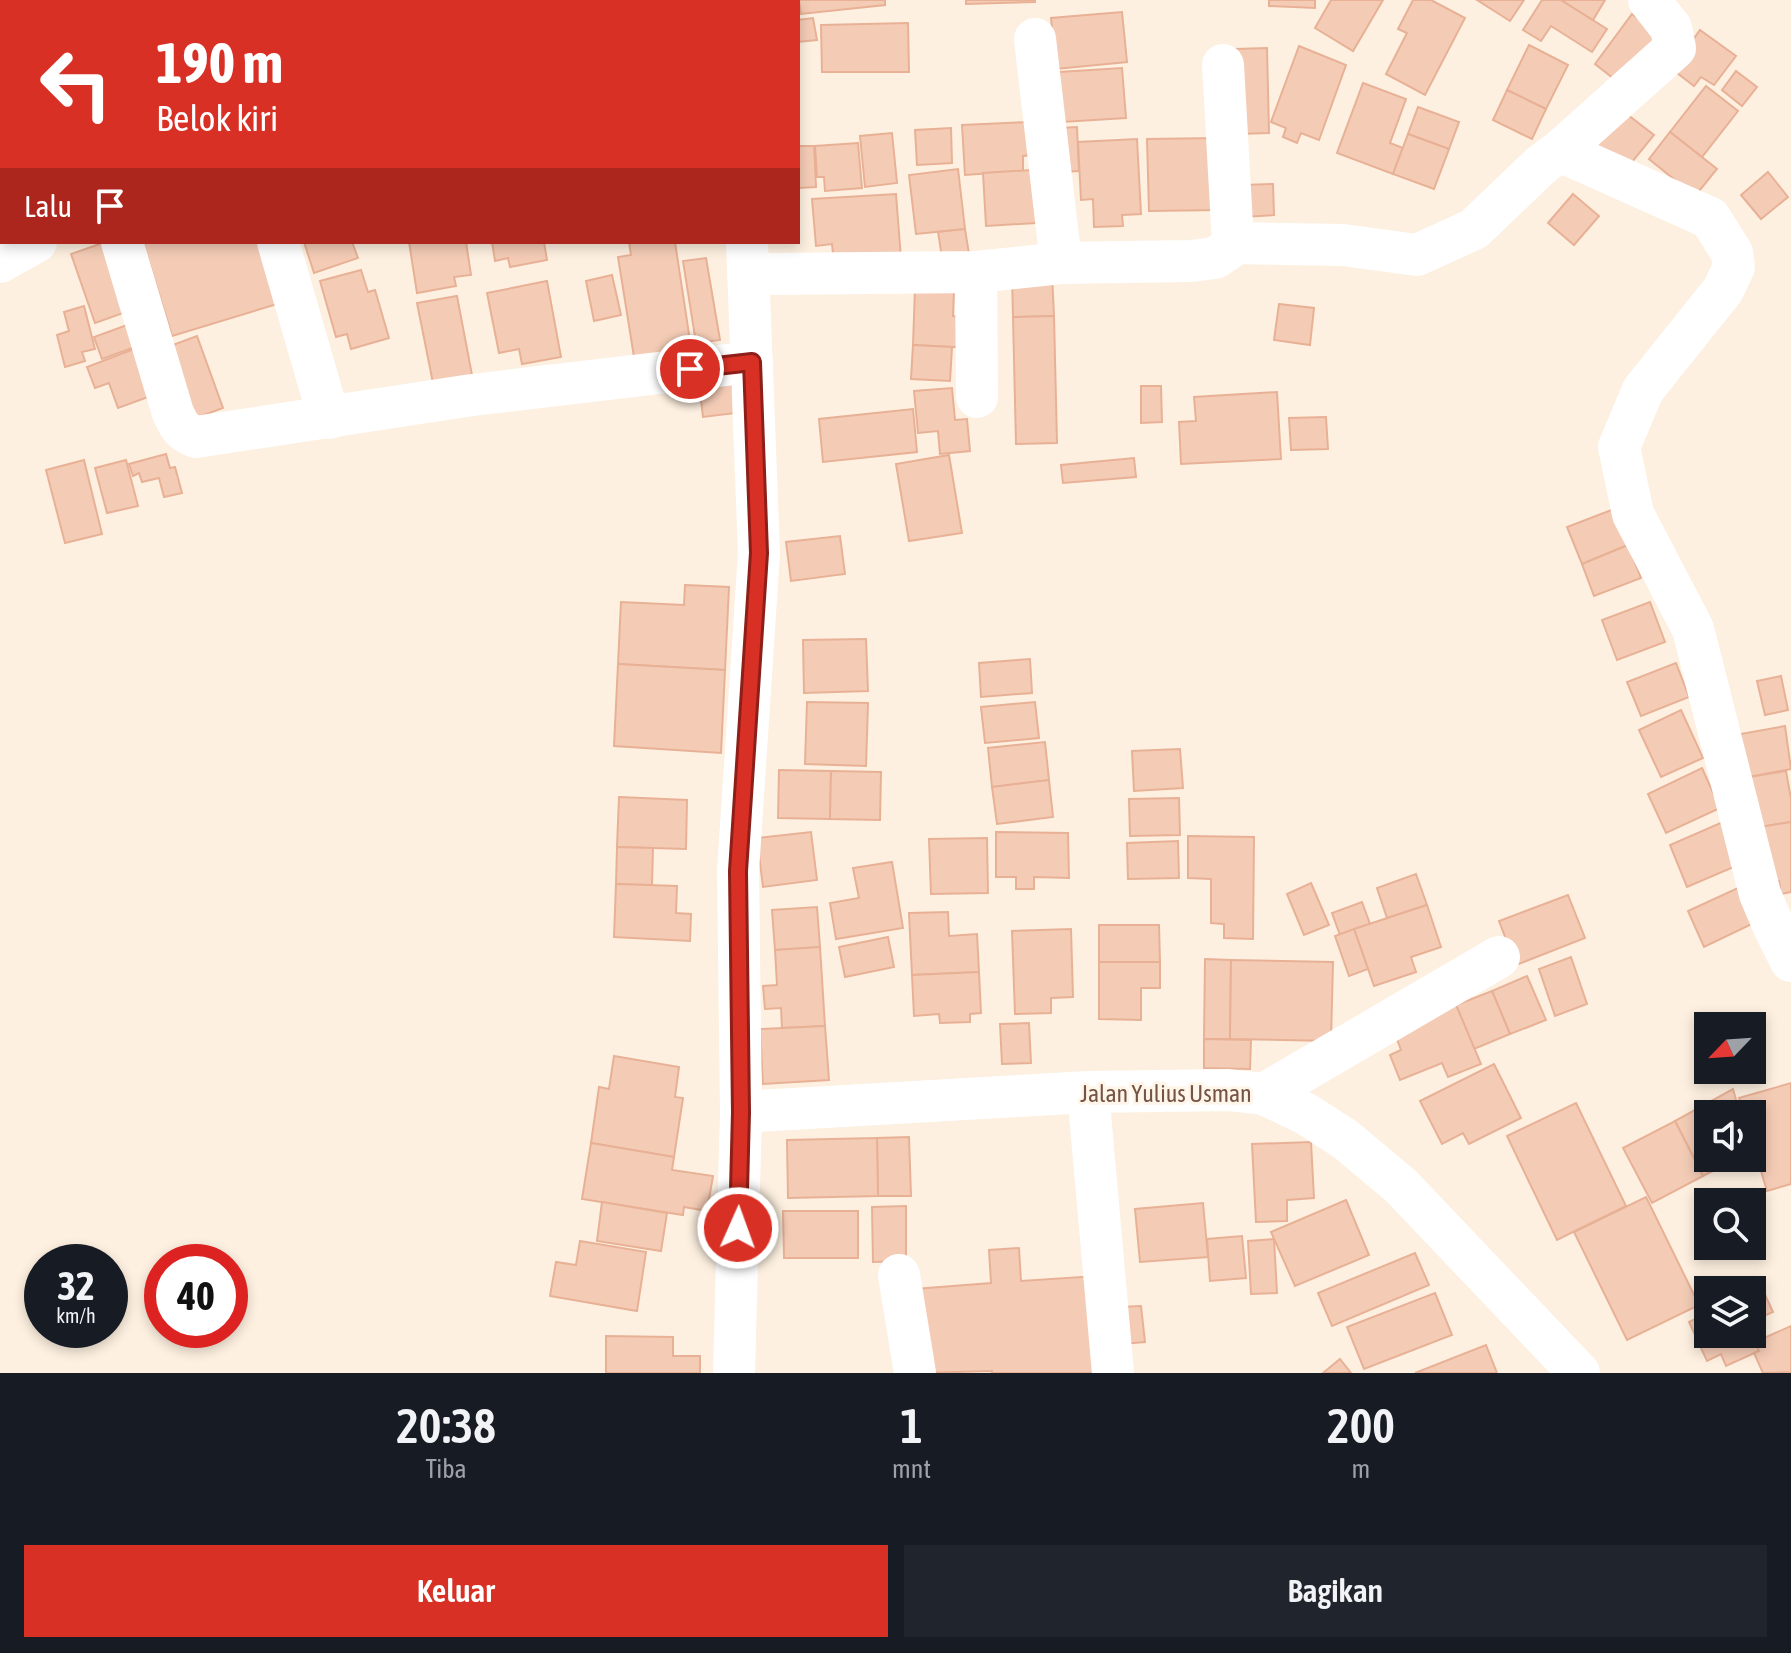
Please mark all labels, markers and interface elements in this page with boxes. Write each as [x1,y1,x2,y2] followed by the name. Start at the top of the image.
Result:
[156,31,283,95] text: 190 m
[24,32,128,136] icon: left
[156,97,278,139] text: Belok kiri
[88,184,132,228] icon: arrive
[24,189,72,223] text: Lalu
[656,335,724,403] pin
[668,347,712,391] icon: arrive
[1694,1012,1766,1084] north arrow
[1694,1012,1766,1348] map controls
[1080,1080,1252,1107] street label: Jalan Yulius Usman
[1694,1100,1766,1172] button: sound
[696,1186,780,1270] position arrow
[1694,1188,1766,1260] button: search
[144,1244,248,1348] speed limit sign: 40
[57,1263,95,1308] text: 32
[1694,1276,1766,1348] button: layers
[56,1304,96,1327] text: km/h
[396,1398,496,1453] text: 20:38
[900,1398,923,1453] text: 1
[1327,1398,1395,1453] text: 200
[425,1454,467,1484] text: Tiba
[892,1454,931,1484] text: mnt
[1352,1454,1370,1484] text: m
[24,1545,888,1637] button: Keluar
[904,1545,1767,1637] button: Bagikan

